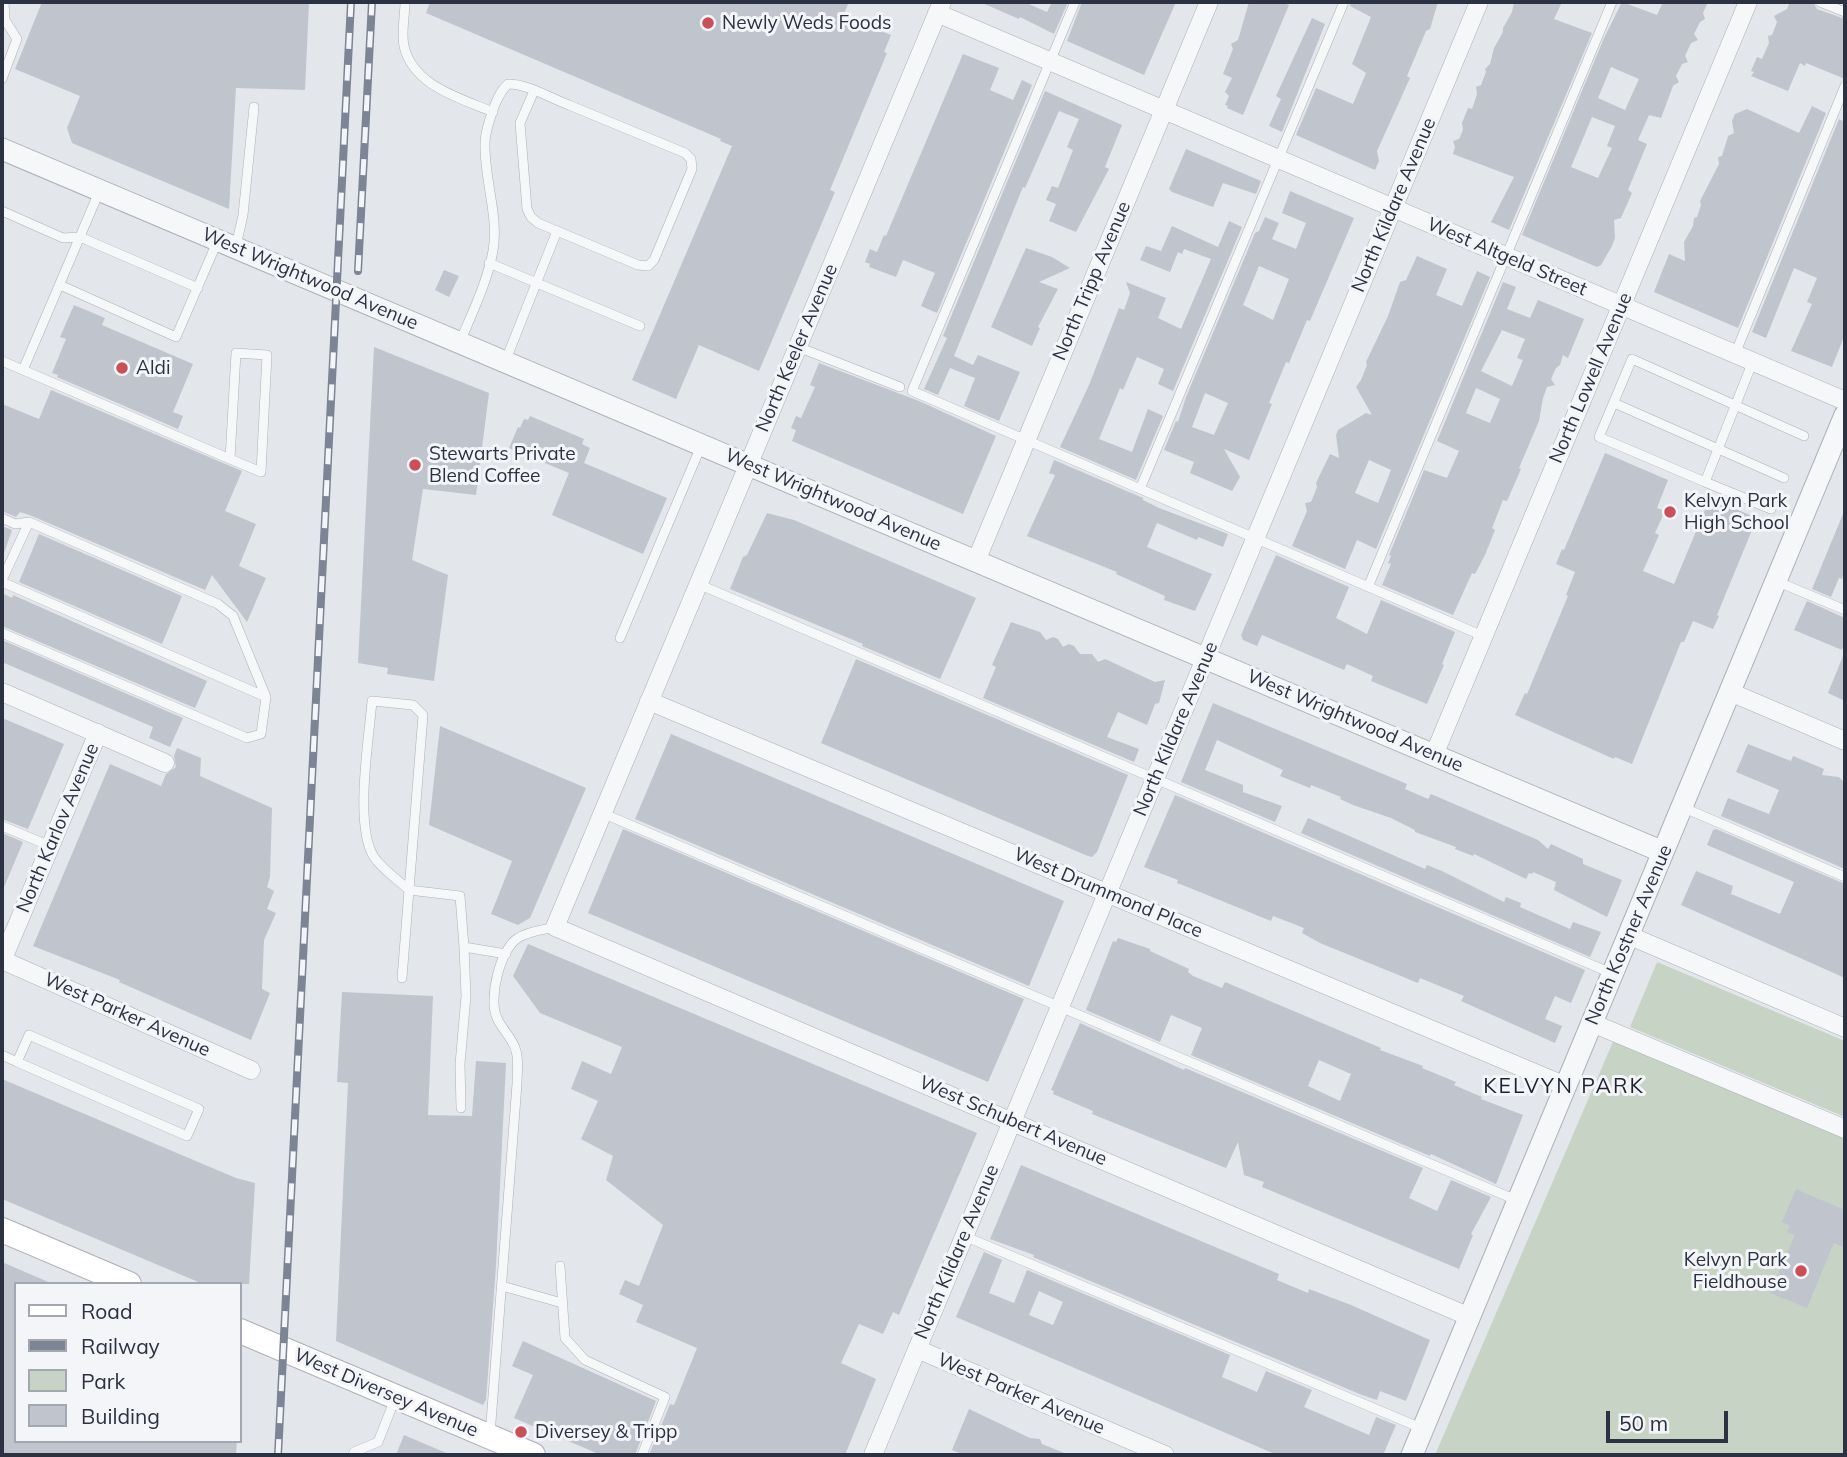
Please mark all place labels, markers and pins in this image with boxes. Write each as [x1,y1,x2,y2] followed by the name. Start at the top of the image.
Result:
[722,12,891,34] place label: Newly Weds Foods
[700,15,716,31] marker: Newly Weds Foods
[136,357,170,379] place label: Aldi
[114,360,130,376] marker: Aldi
[429,443,576,487] place label: Stewarts Private Blend Coffee
[407,457,423,473] marker: Stewarts Private Blend Coffee
[1684,490,1789,534] place label: Kelvyn Park High School
[1662,504,1678,520] marker: Kelvyn Park High School
[1684,1249,1787,1293] place label: Kelvyn Park Fieldhouse
[1793,1263,1809,1279] marker: Kelvyn Park Fieldhouse
[535,1421,677,1443] place label: Diversey & Tripp
[513,1424,529,1440] marker: Diversey & Tripp

